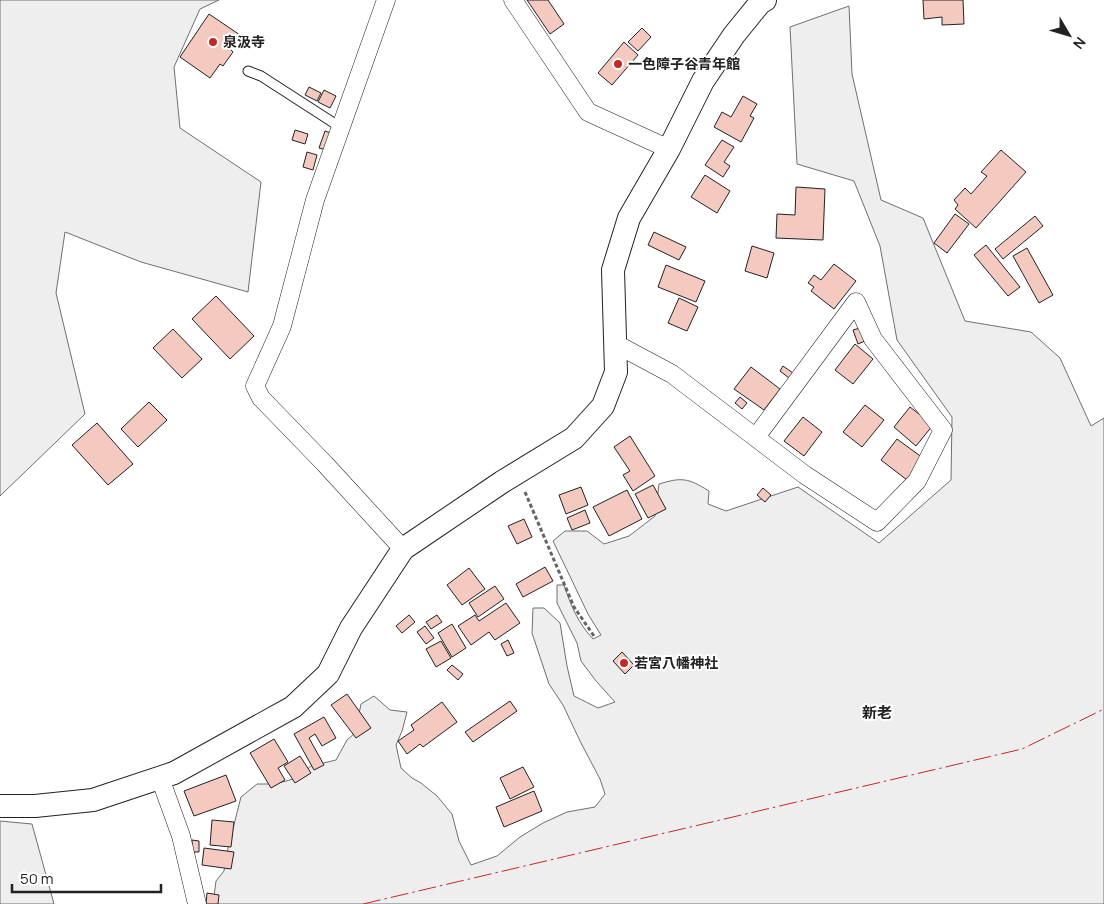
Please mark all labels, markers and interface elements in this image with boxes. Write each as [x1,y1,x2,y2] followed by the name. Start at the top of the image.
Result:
[1044,10,1094,60] north arrow
[223,32,265,51] place label: 泉汲寺
[1069,33,1090,53] text: N
[207,36,219,48] marker: 泉汲寺
[628,54,740,73] place label: 一色障子谷青年館
[612,58,624,70] marker: 一色障子谷青年館
[634,653,718,672] place label: 若宮八幡神社
[618,657,630,669] marker: 若宮八幡神社
[862,702,892,723] district label: 新老
[12,862,161,894] scale bar
[20,868,54,889] text: 50 m

